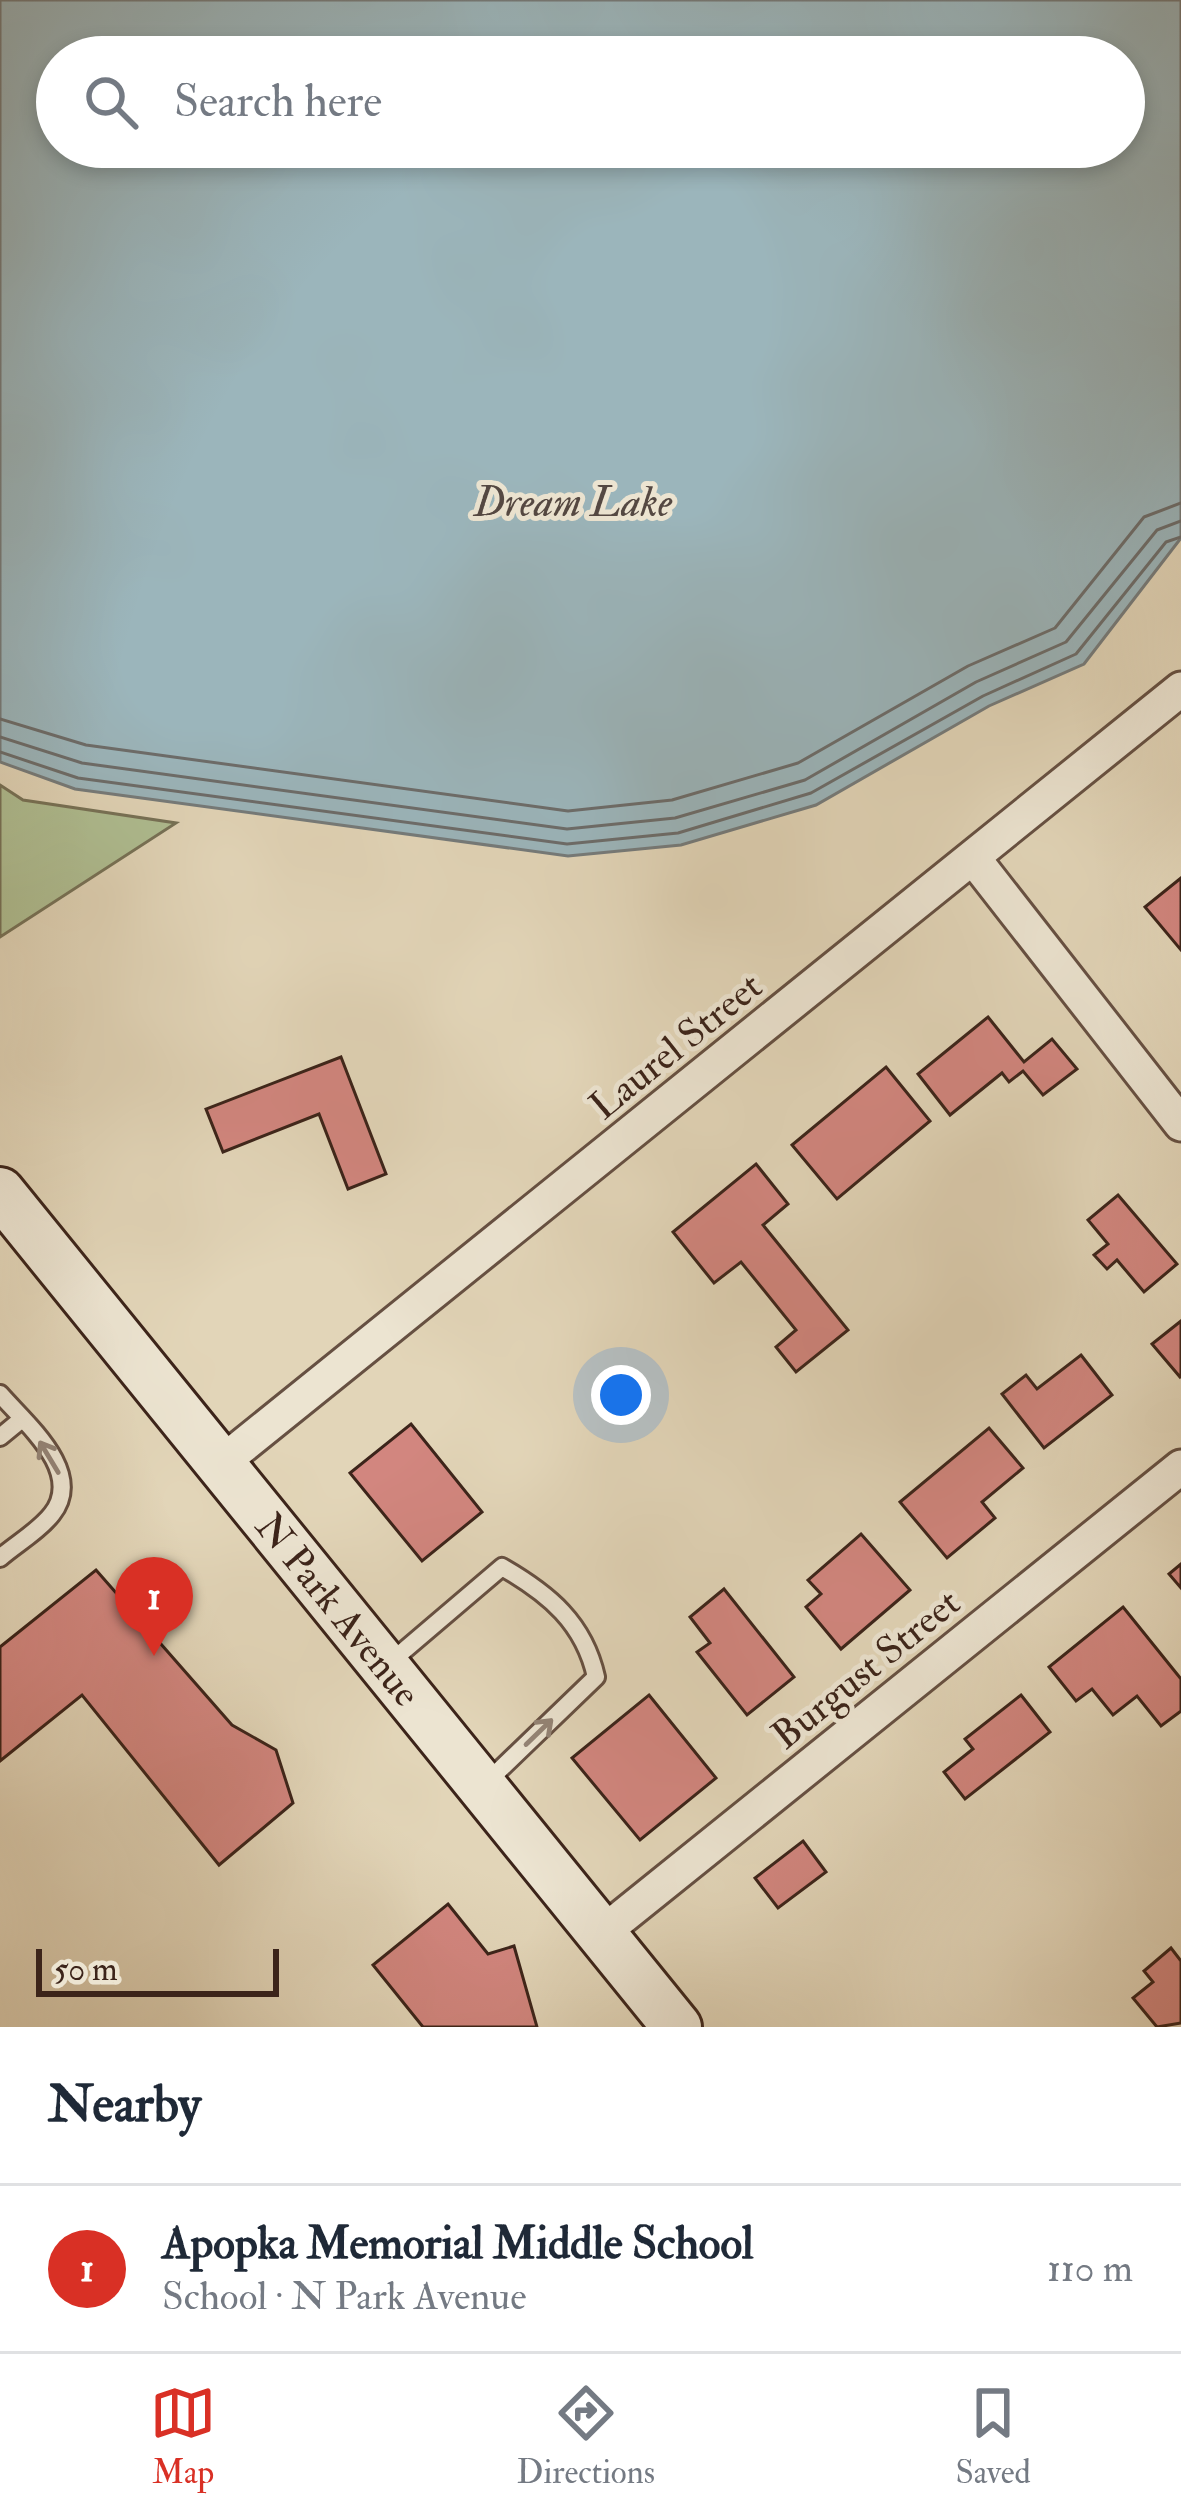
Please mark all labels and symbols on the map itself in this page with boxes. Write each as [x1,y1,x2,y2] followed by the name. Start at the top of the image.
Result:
[472,477,673,529] water label: Dream Lake
[580,962,772,1130] street label: Laurel Street
[591,1365,651,1425] your location
[37,1440,61,1474] one-way arrow
[245,1503,431,1717] street label: N Park Avenue
[115,1557,193,1656] pin: 1
[762,1578,970,1760] street label: Burgust Street
[524,1719,553,1747] one-way arrow
[36,1943,279,1996] scale bar

